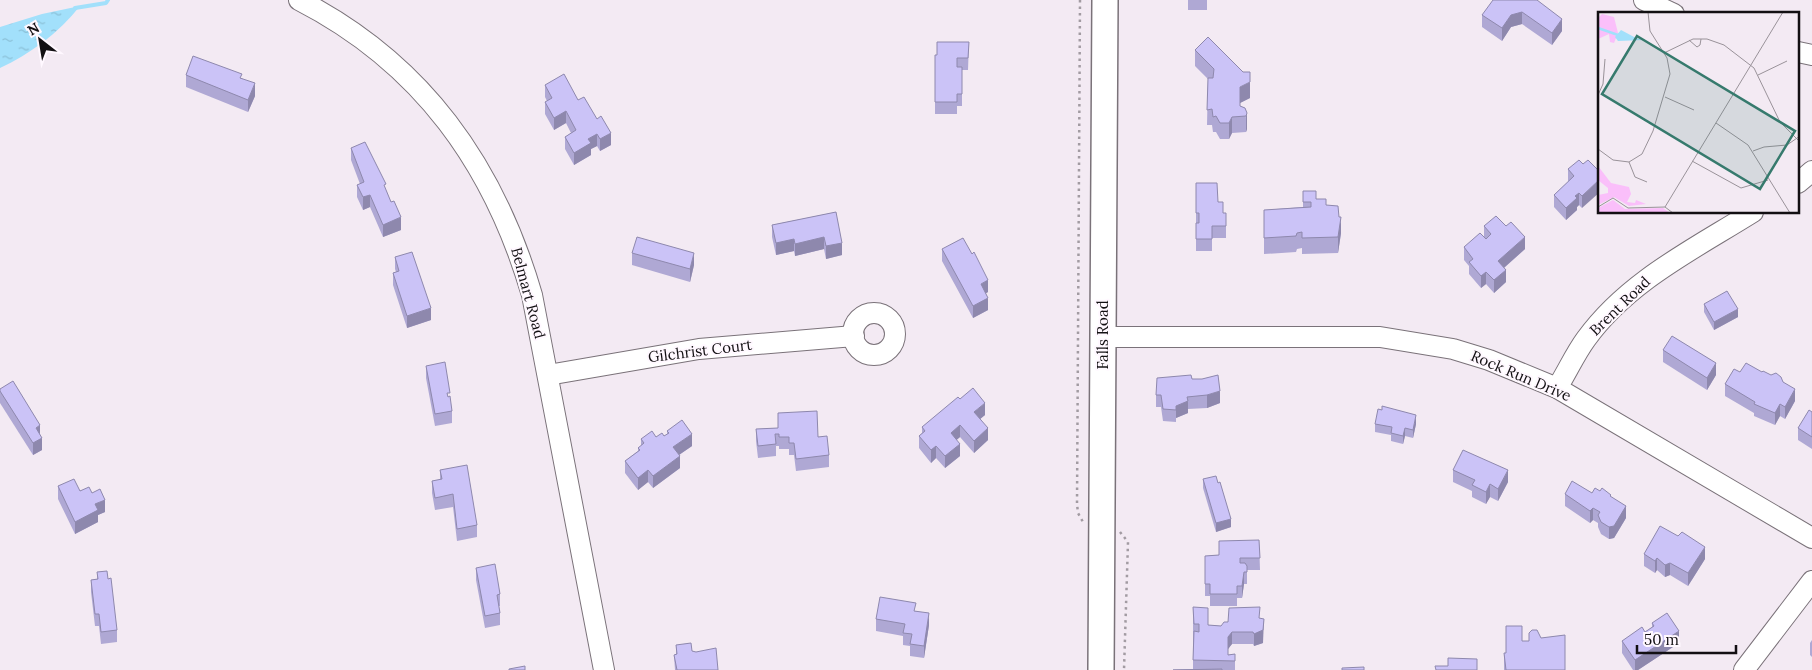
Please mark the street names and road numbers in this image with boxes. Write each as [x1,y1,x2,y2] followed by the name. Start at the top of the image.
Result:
[507,245,550,341] street label: Belmart Road
[1585,272,1654,339] street label: Brent Road
[1093,300,1112,370] street label: Falls Road
[647,335,753,366] street label: Gilchrist Court
[1468,346,1574,405] street label: Rock Run Drive

